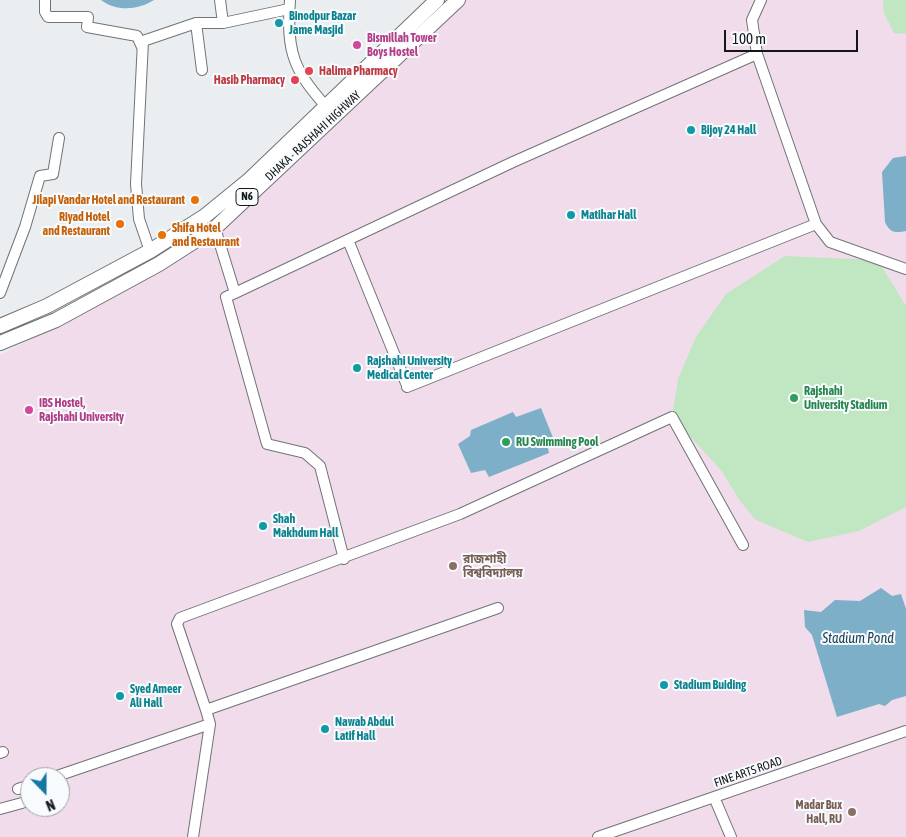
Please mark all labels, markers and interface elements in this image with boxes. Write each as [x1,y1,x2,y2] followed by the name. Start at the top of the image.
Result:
[289,9,356,37] place label: Binodpur Bazar Jame Masjid
[273,17,285,29] marker: Binodpur Bazar Jame Masjid
[726,20,860,52] scale bar
[732,30,766,47] text: 100 m
[367,31,437,59] place label: Bismillah Tower Boys Hostel
[351,39,363,51] marker: Bismillah Tower Boys Hostel
[319,64,398,78] place label: Halima Pharmacy
[303,65,315,77] marker: Halima Pharmacy
[214,73,285,87] place label: Hasib Pharmacy
[289,74,301,86] marker: Hasib Pharmacy
[262,88,364,184] street label: DHAKA - RAJSHAHI HIGHWAY
[701,123,756,137] place label: Bijoy 24 Hall
[685,124,697,136] marker: Bijoy 24 Hall
[236,188,258,206] road number: N6
[33,193,185,207] place label: Jilapi Vandar Hotel and Restaurant
[189,194,201,206] marker: Jilapi Vandar Hotel and Restaurant
[581,208,636,222] place label: Matihar Hall
[565,209,577,221] marker: Matihar Hall
[43,210,110,238] place label: Riyad Hotel and Restaurant
[114,218,126,230] marker: Riyad Hotel and Restaurant
[172,221,239,249] place label: Shifa Hotel and Restaurant
[156,229,168,241] marker: Shifa Hotel and Restaurant
[367,354,452,382] place label: Rajshahi University Medical Center
[351,362,363,374] marker: Rajshahi University Medical Center
[804,384,887,412] place label: Rajshahi University Stadium
[788,392,800,404] marker: Rajshahi University Stadium
[39,396,124,424] place label: IBS Hostel, Rajshahi University
[23,404,35,416] marker: IBS Hostel, Rajshahi University
[516,435,598,449] place label: RU Swimming Pool
[500,436,512,448] marker: RU Swimming Pool
[273,512,338,540] place label: Shah Makhdum Hall
[257,520,269,532] marker: Shah Makhdum Hall
[463,552,523,580] place label: রাজশাহী বিশ্ববিদ্যালয়
[447,560,459,572] marker: রাজশাহী বিশ্ববিদ্যালয়
[822,631,894,647] water label: Stadium Pond
[674,678,746,692] place label: Stadium Buiding
[658,679,670,691] marker: Stadium Buiding
[130,682,181,710] place label: Syed Ameer Ali Hall
[114,690,126,702] marker: Syed Ameer Ali Hall
[335,715,394,743] place label: Nawab Abdul Latif Hall
[319,723,331,735] marker: Nawab Abdul Latif Hall
[712,754,784,790] street label: FINE ARTS ROAD
[20,767,70,817] north arrow
[43,796,57,814] text: N
[796,798,842,826] place label: Madar Bux Hall, RU
[846,806,858,818] marker: Madar Bux Hall, RU

